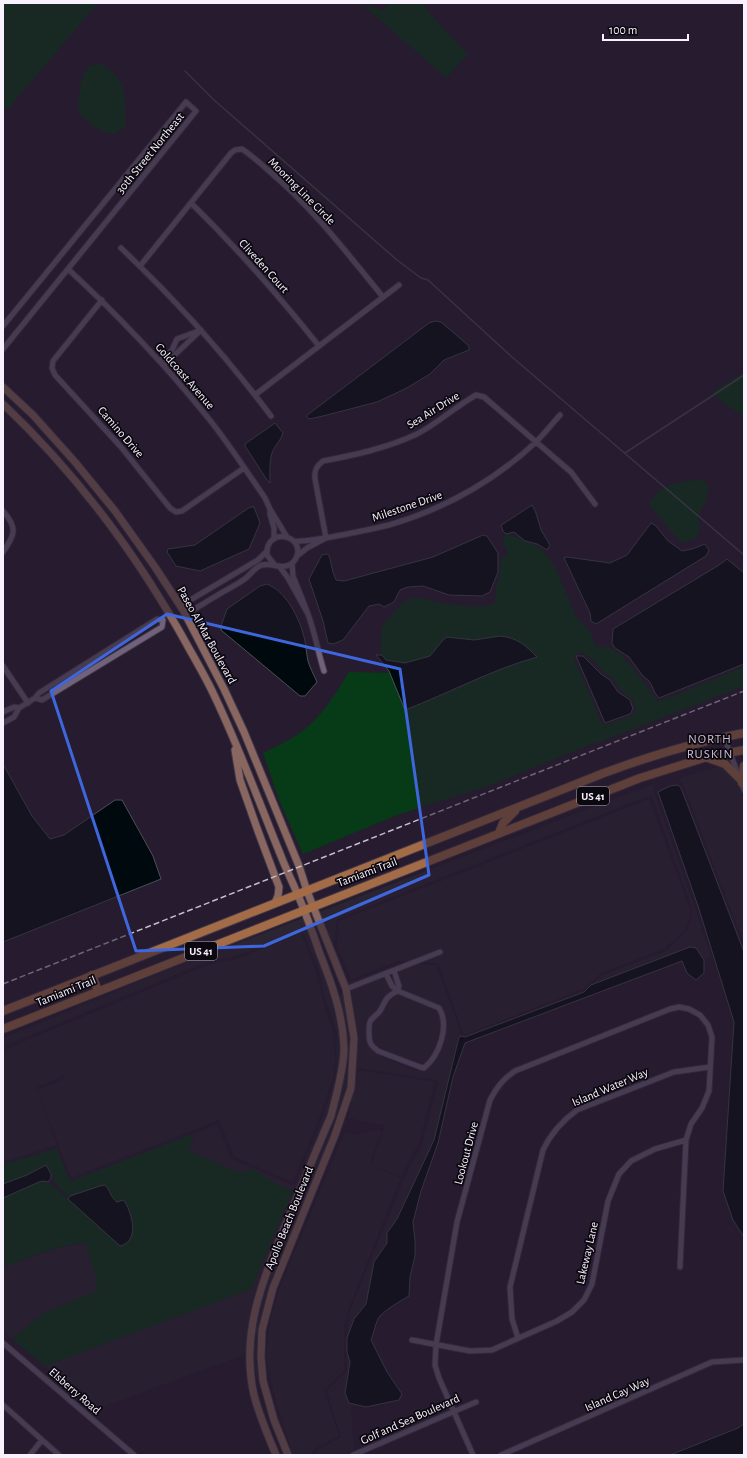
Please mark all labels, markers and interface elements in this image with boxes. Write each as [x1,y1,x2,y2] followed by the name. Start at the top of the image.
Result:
[603,16,688,42] scale bar
[609,24,637,36] text: 100 m
[114,110,186,196] street label: 30th Street Northeast
[266,155,338,227] street label: Mooring Line Circle
[237,237,291,295] street label: Cliveden Court
[153,341,217,411] street label: Goldcoast Avenue
[405,389,461,431] street label: Sea Air Drive
[96,404,146,460] street label: Camino Drive
[370,488,444,524] street label: Milestone Drive
[175,584,239,686] street label: Paseo Al Mar Boulevard
[687,733,733,761] district label: NORTH RUSKIN
[577,787,609,805] road number: US 41
[335,855,399,889] street label: Tamiami Trail
[185,942,217,960] road number: US 41
[34,974,98,1008] street label: Tamiami Trail
[570,1066,650,1109] street label: Island Water Way
[452,1120,480,1186] street label: Lookout Drive
[263,1165,315,1271] street label: Apollo Beach Boulevard
[574,1221,601,1286] street label: Lakeway Lane
[46,1366,103,1417] street label: Elsberry Road
[583,1374,652,1415] street label: Island Cay Way
[359,1392,461,1446] street label: Golf and Sea Boulevard

